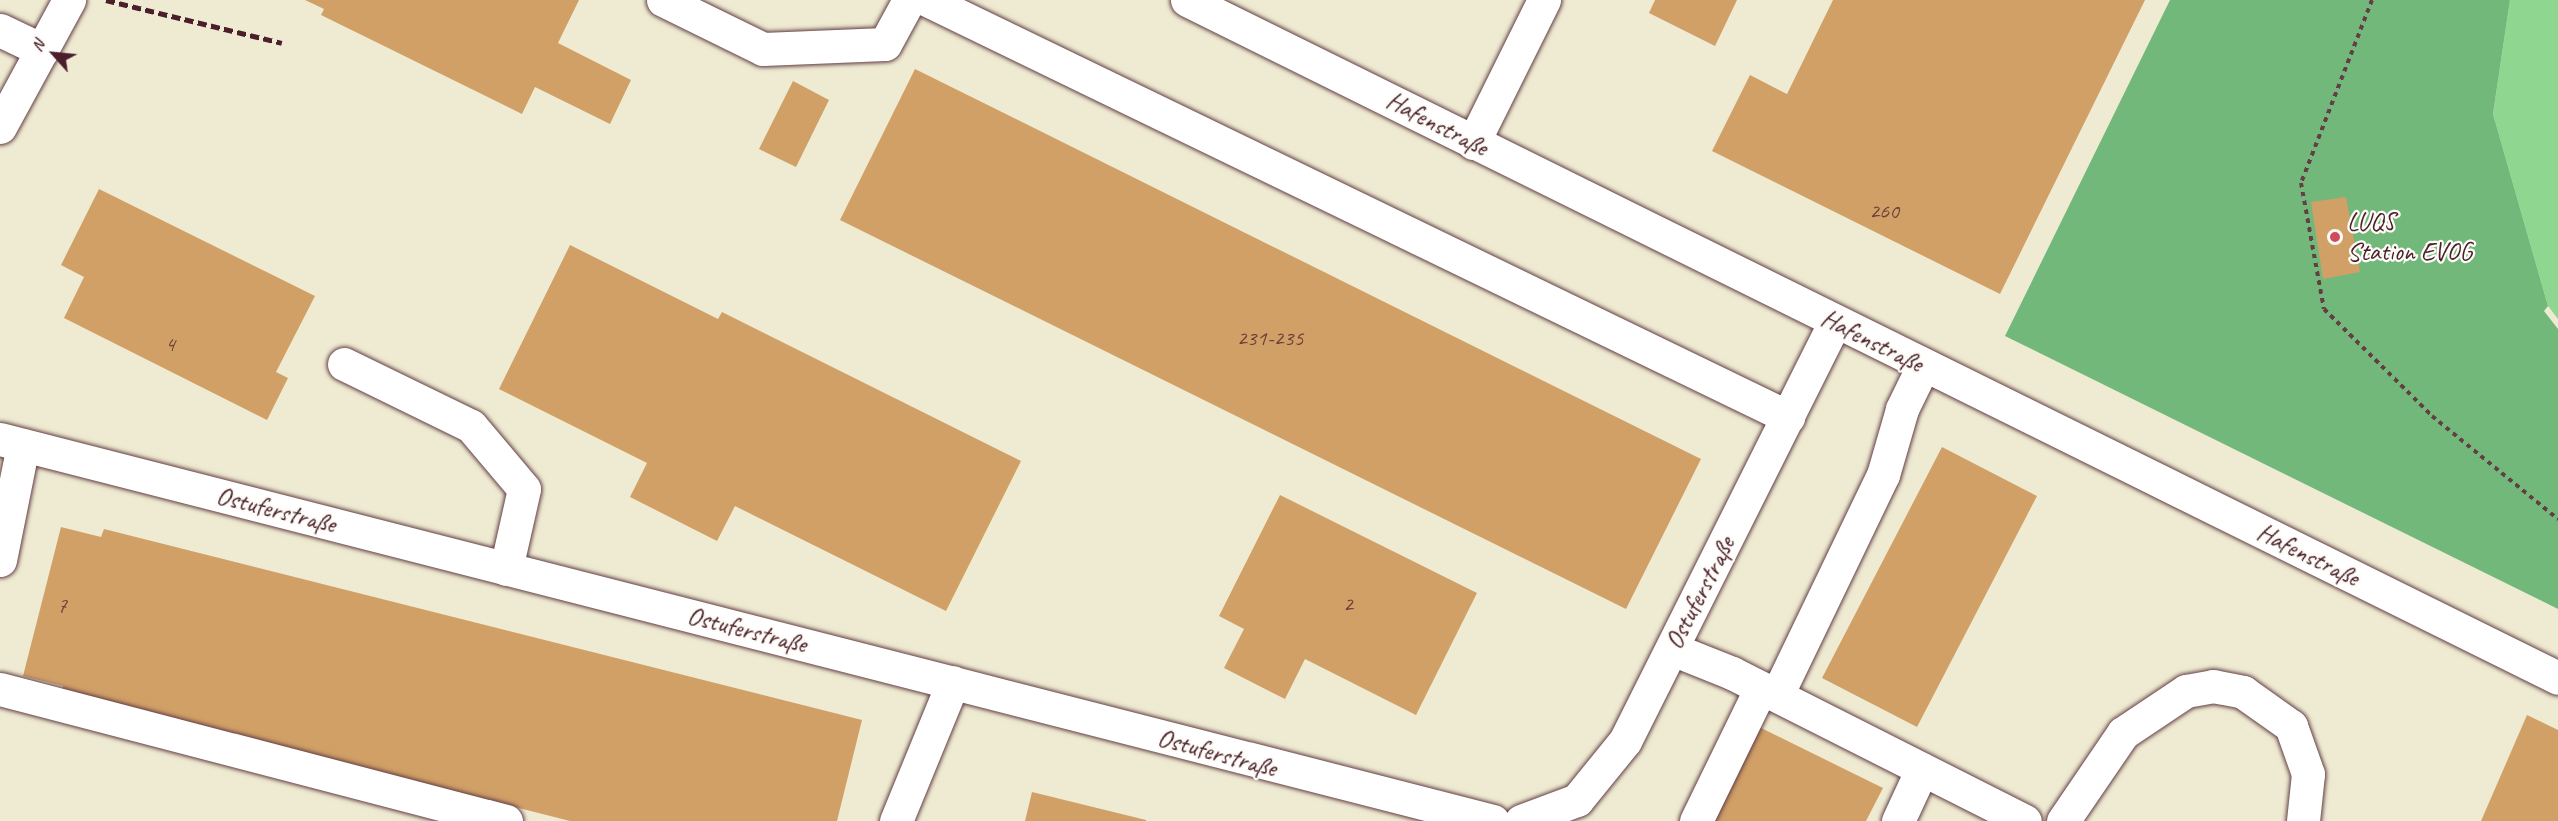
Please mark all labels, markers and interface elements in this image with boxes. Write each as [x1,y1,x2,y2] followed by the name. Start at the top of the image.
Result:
[24,24,84,84] north arrow
[27,37,49,55] text: N
[1381,85,1493,163] street label: Hafenstraße
[1869,199,1899,225] house number: 260
[2347,206,2472,268] place label: LUQS Station EVOG
[2328,230,2342,244] marker: LUQS Station EVOG
[1816,303,1928,379] street label: Hafenstraße
[1237,326,1303,352] house number: 231-235
[165,332,175,358] house number: 4
[213,480,339,540] street label: Ostuferstraße
[2252,517,2364,593] street label: Hafenstraße
[1658,532,1742,654] street label: Ostuferstraße
[1343,592,1353,618] house number: 2
[57,593,67,619] house number: 7
[684,600,810,660] street label: Ostuferstraße
[1154,722,1280,784] street label: Ostuferstraße

